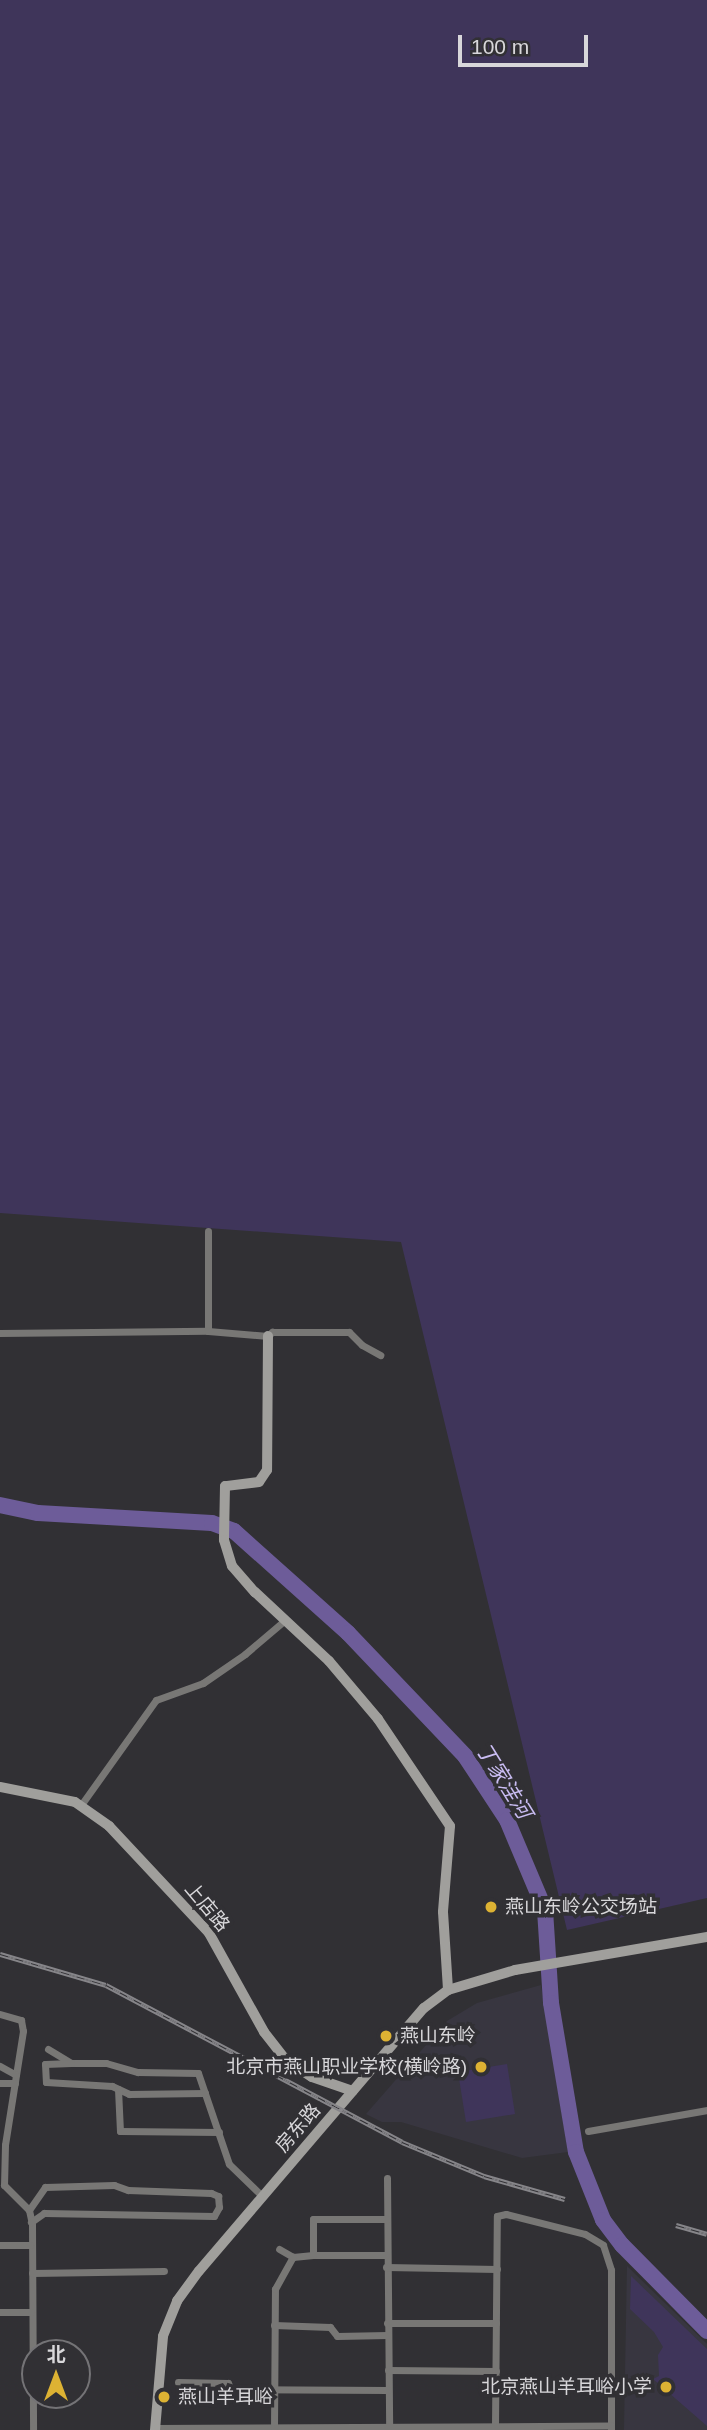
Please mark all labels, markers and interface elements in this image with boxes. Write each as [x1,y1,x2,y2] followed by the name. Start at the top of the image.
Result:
[462,21,592,65] scale bar
[471,35,529,58] text: 100 m
[471,1739,537,1823] water label: 丁家洼河
[180,1878,234,1936] street label: 上店路
[505,1896,657,1918] place label: 燕山东岭公交场站
[483,1899,499,1915] marker: 燕山东岭公交场站
[400,2025,476,2047] place label: 燕山东岭
[378,2028,394,2044] marker: 燕山东岭
[226,2056,467,2078] place label: 北京市燕山职业学校(横岭路)
[473,2059,489,2075] marker: 北京市燕山职业学校(横岭路)
[271,2099,325,2157] street label: 房东路
[21,2339,91,2409] north arrow
[46,2344,66,2365] text: 北
[481,2376,652,2398] place label: 北京燕山羊耳峪小学
[658,2379,674,2395] marker: 北京燕山羊耳峪小学
[178,2386,273,2408] place label: 燕山羊耳峪
[156,2389,172,2405] marker: 燕山羊耳峪

